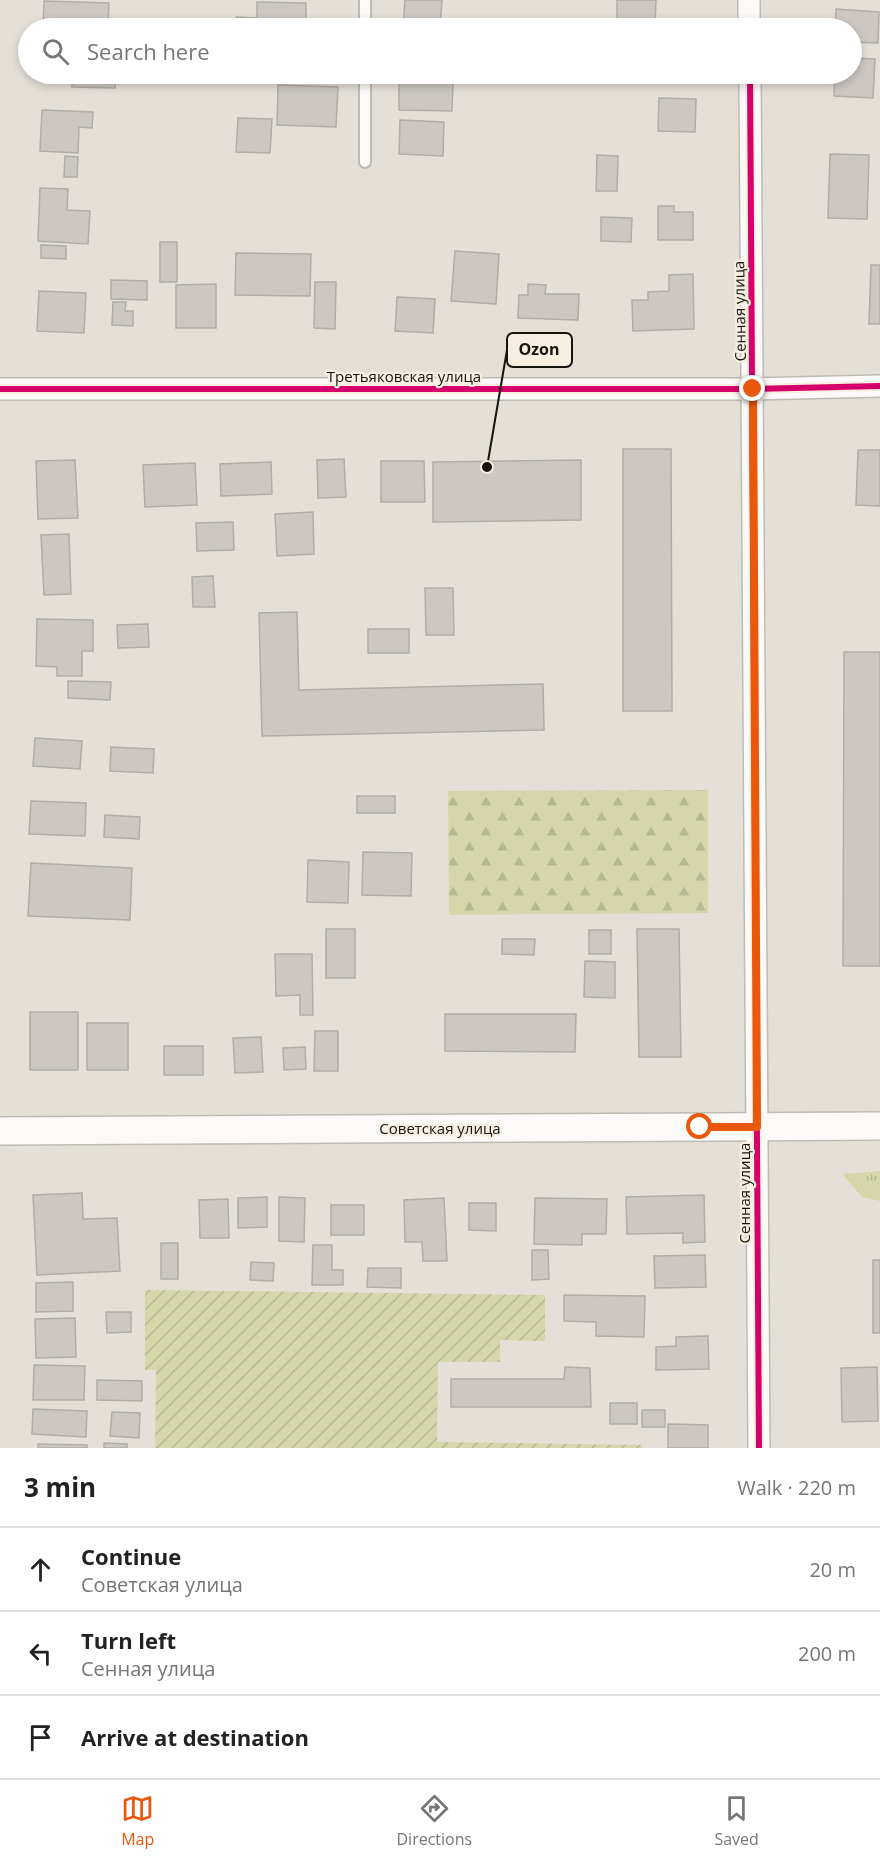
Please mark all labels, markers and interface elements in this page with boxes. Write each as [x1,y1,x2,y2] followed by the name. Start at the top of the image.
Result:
[18,18,862,84] search box
[39,35,72,68] icon: search
[87,36,210,66] text: Search here
[728,260,750,362] street label: Сенная улица
[507,333,572,367] callout: Ozon
[519,338,559,360] text: Ozon
[327,366,481,386] street label: Третьяковская улица
[739,375,765,401] route end
[686,1113,712,1139] route start
[379,1118,501,1138] street label: Советская улица
[734,1143,754,1243] street label: Сенная улица
[24,1469,96,1505] text: 3 min
[737,1474,856,1501] text: Walk · 220 m
[81,1541,181,1571] text: Continue
[24,1553,57,1586] icon: ahead
[809,1556,856,1583] text: 20 m
[81,1571,243,1598] text: Советская улица
[81,1625,176,1655] text: Turn left
[24,1637,57,1670] icon: left
[798,1640,856,1667] text: 200 m
[81,1655,215,1682] text: Сенная улица
[24,1721,57,1754] icon: arrive
[81,1722,309,1752] text: Arrive at destination
[121,1792,154,1850] tab: Map
[397,1792,472,1850] tab: Directions
[714,1792,759,1850] tab: Saved

